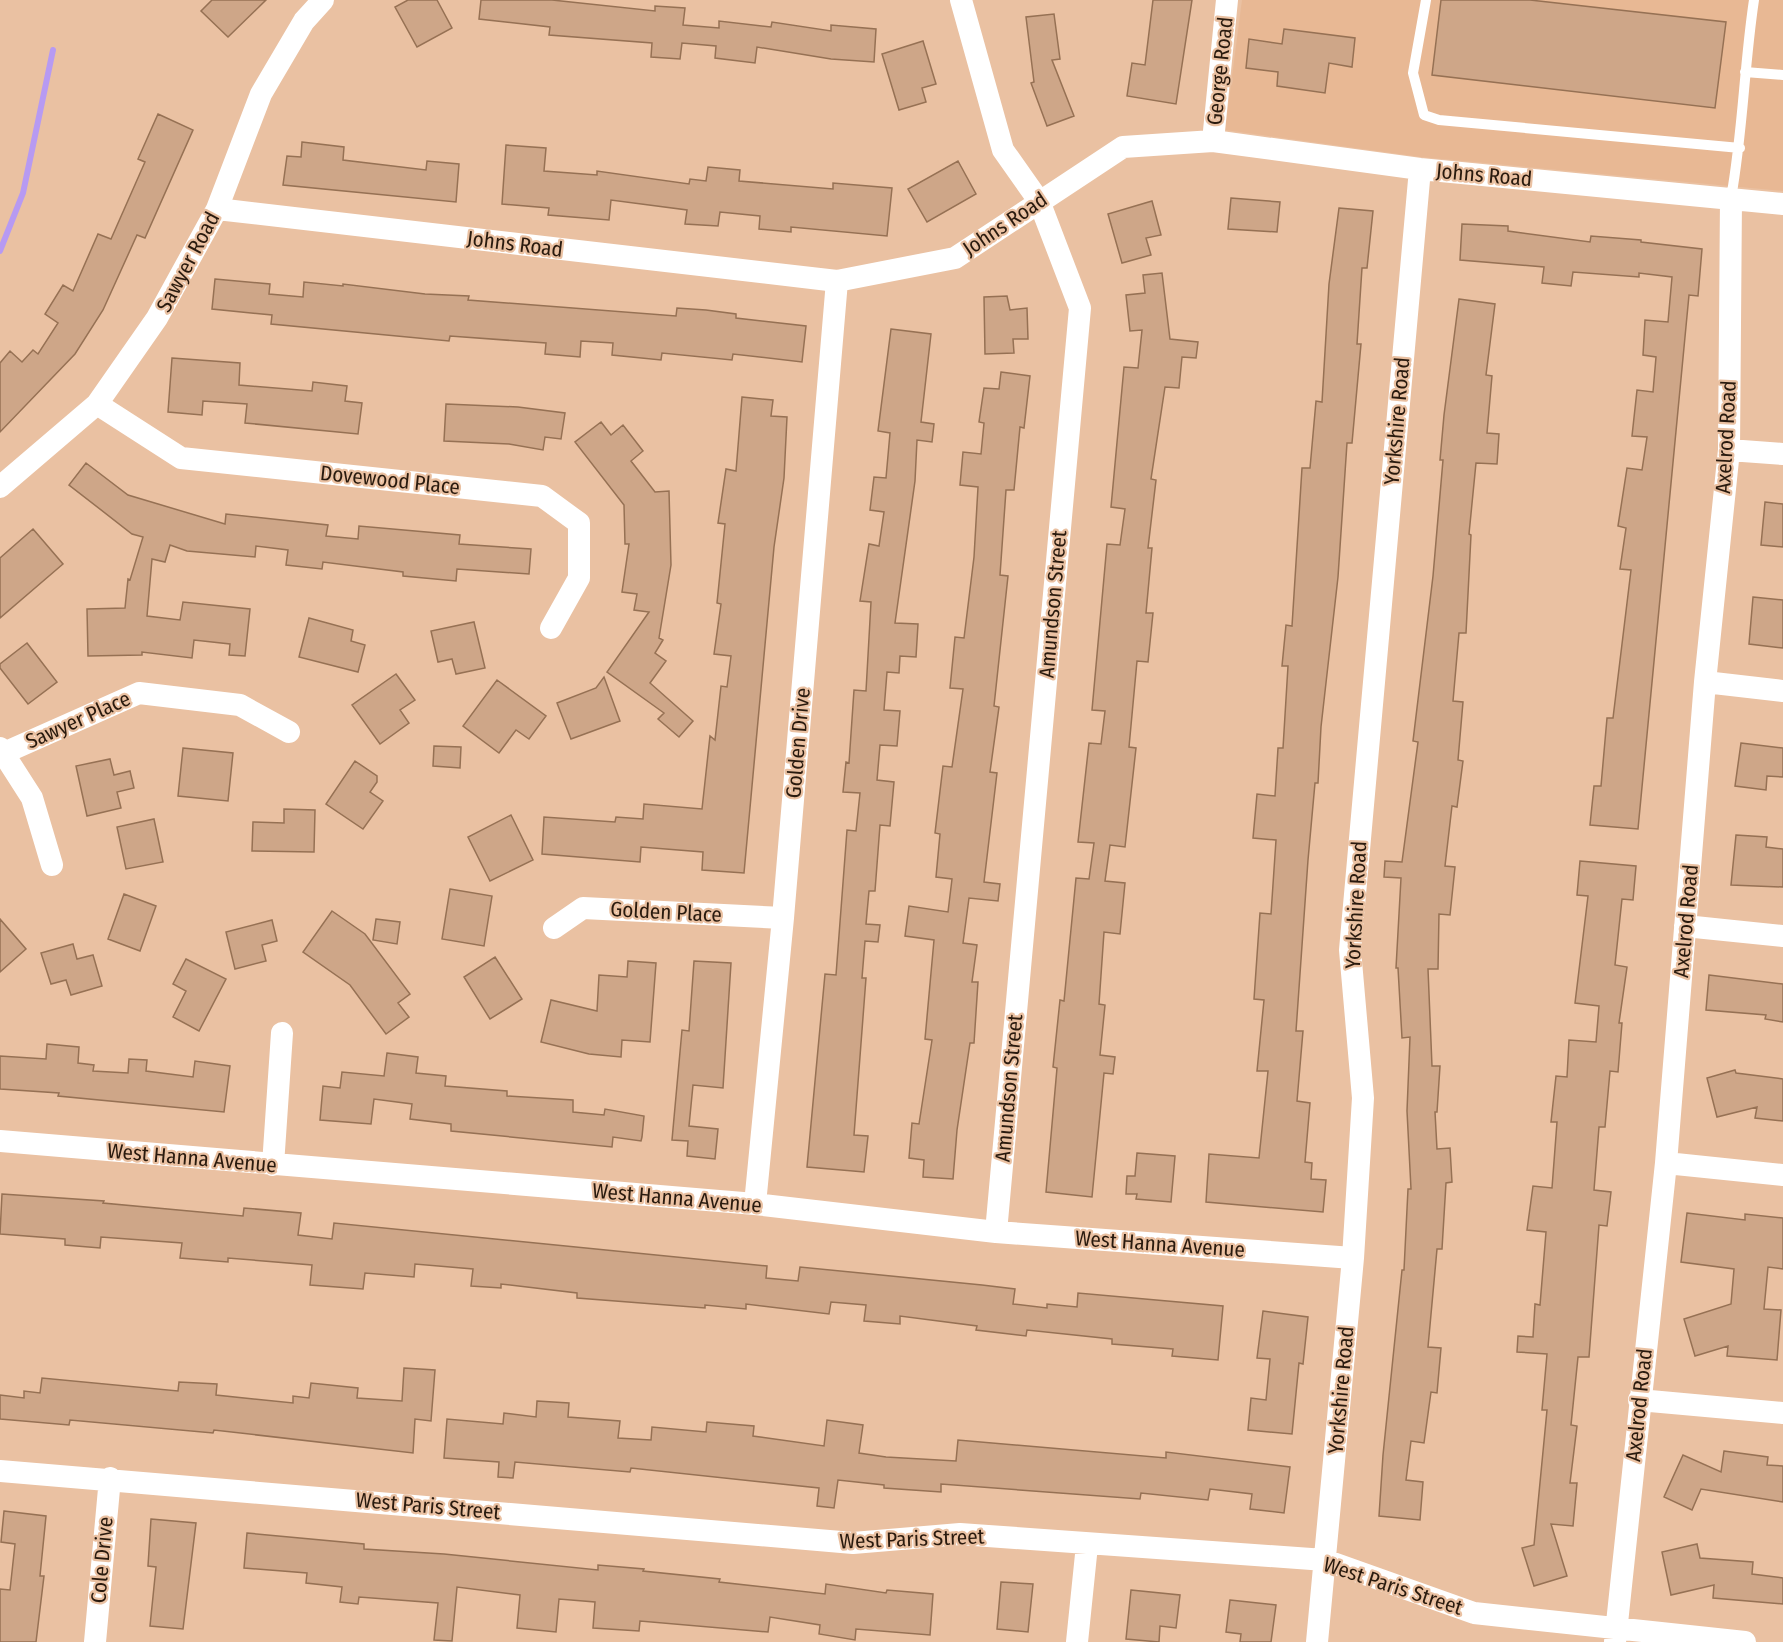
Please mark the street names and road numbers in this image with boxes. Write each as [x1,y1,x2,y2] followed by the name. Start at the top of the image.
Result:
[1201,16,1239,126] street label: George Road
[1435,158,1533,192] street label: Johns Road
[958,186,1052,262] street label: Johns Road
[151,207,225,317] street label: Sawyer Road
[466,225,564,263] street label: Johns Road
[1378,356,1416,486] street label: Yorkshire Road
[1710,380,1742,494] street label: Axelrod Road
[319,460,461,500] street label: Dovewood Place
[1034,529,1072,679] street label: Amundson Street
[22,685,134,755] street label: Sawyer Place
[780,687,816,799] street label: Golden Drive
[1340,840,1372,970] street label: Yorkshire Road
[1668,863,1704,979] street label: Axelrod Road
[610,896,722,928] street label: Golden Place
[990,1013,1028,1163] street label: Amundson Street
[106,1138,278,1178] street label: West Hanna Avenue
[591,1178,763,1218] street label: West Hanna Avenue
[1074,1225,1246,1263] street label: West Hanna Avenue
[1322,1325,1360,1455] street label: Yorkshire Road
[1620,1347,1658,1463] street label: Axelrod Road
[355,1487,501,1525] street label: West Paris Street
[85,1516,119,1604] street label: Cole Drive
[839,1523,985,1555] street label: West Paris Street
[1320,1551,1466,1621] street label: West Paris Street

